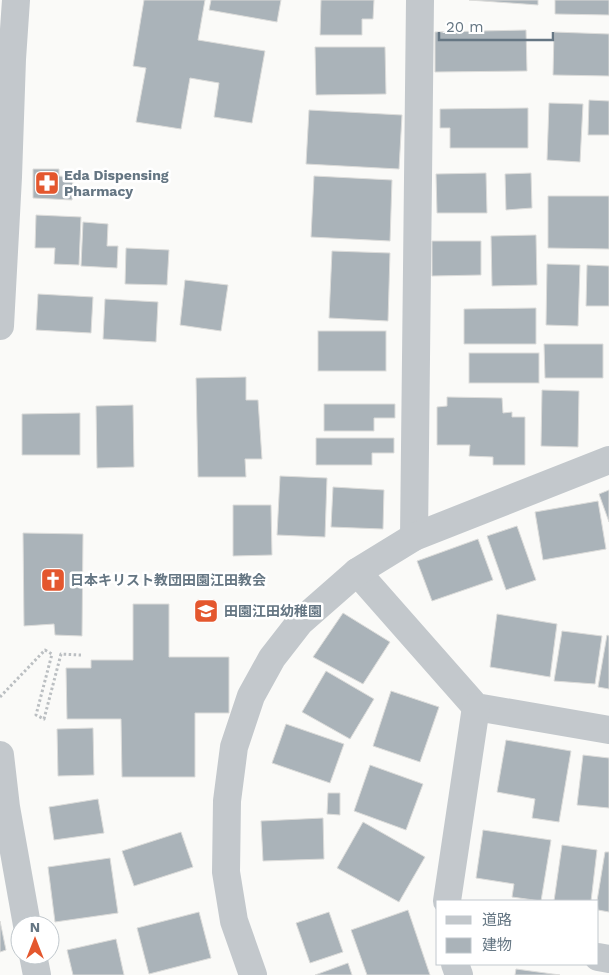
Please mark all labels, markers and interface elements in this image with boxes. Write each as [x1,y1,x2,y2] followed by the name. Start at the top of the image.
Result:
[439,10,553,42] scale bar
[446,18,484,36] text: 20 m
[64,167,169,199] place label: Eda Dispensing Pharmacy
[34,170,60,196] pharmacy icon: Eda Dispensing Pharmacy
[40,567,66,593] church icon: 日本キリスト教団田園江田教会
[70,572,266,588] place label: 日本キリスト教団田園江田教会
[193,598,219,624] school or university icon: 田園江田幼稚園
[224,603,322,619] place label: 田園江田幼稚園
[436,900,599,965] legend
[482,911,512,929] text: 道路
[10,915,60,965] north arrow
[30,919,40,935] text: N
[482,936,512,954] text: 建物

